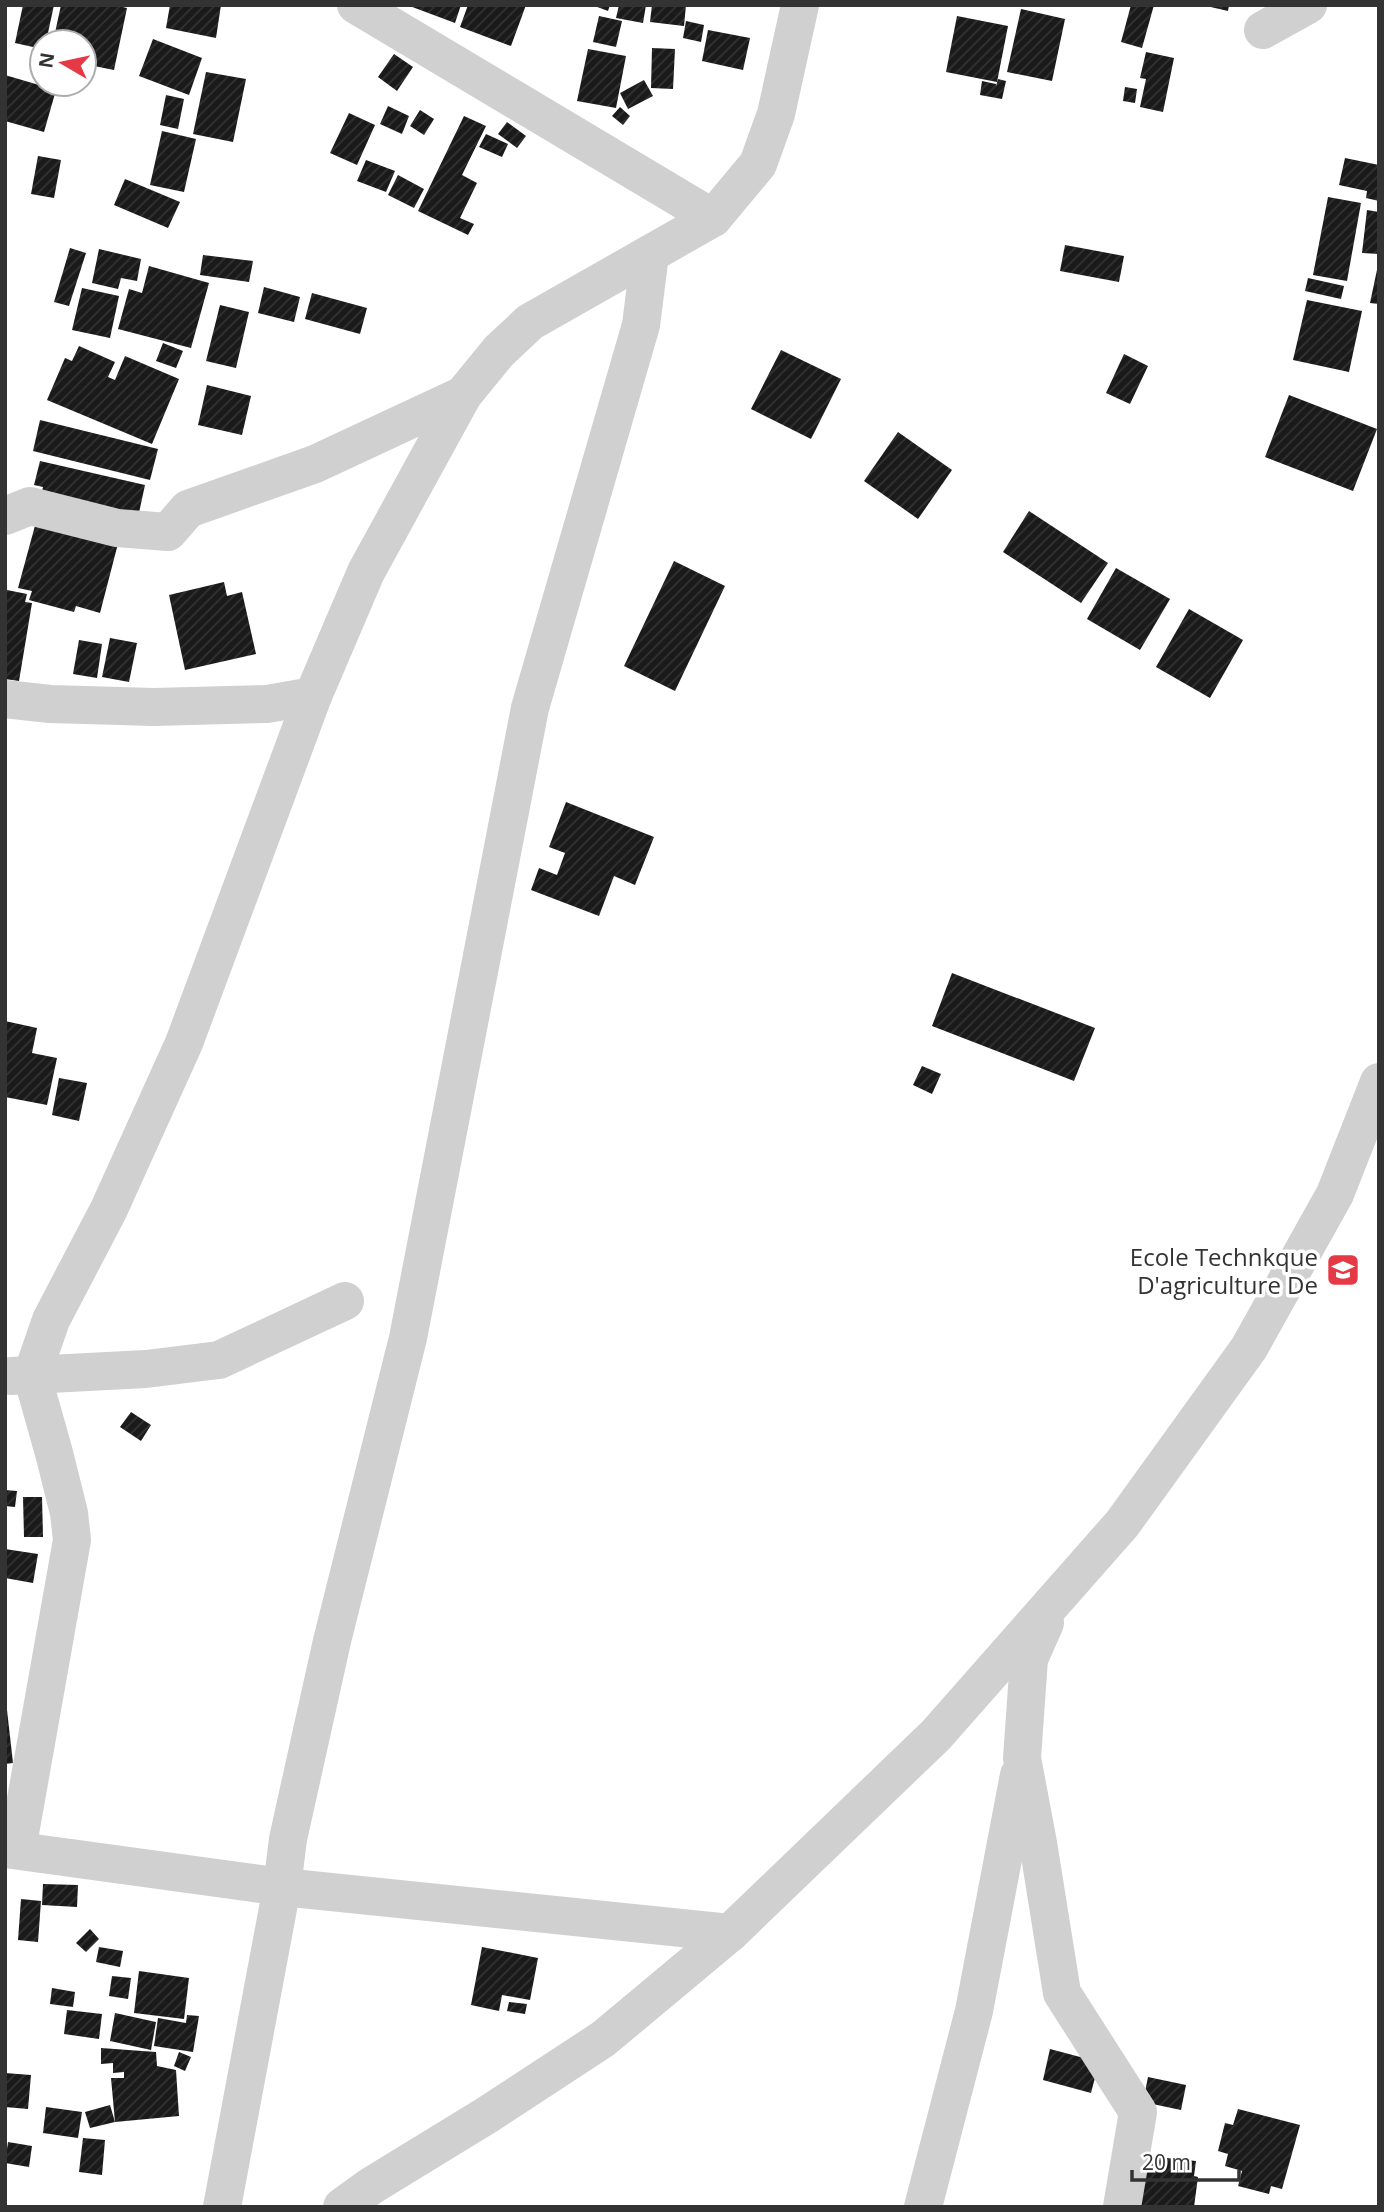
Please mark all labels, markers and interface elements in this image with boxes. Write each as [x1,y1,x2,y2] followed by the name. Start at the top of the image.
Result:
[28,28,98,98] north arrow
[32,51,60,70] text: N
[1130,1240,1318,1301] place label: Ecole Technkque D'agriculture De
[1324,1251,1362,1289] school or university icon: Ecole Technkque D'agriculture De
[1132,2138,1239,2182] scale bar
[1142,2148,1191,2176] text: 20 m

